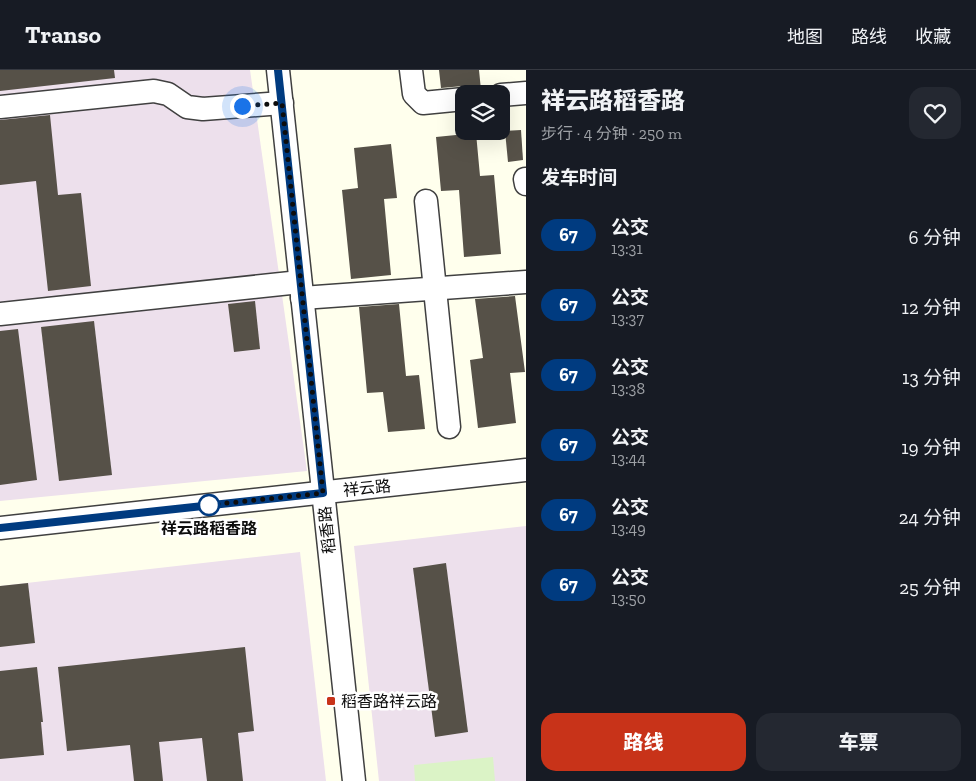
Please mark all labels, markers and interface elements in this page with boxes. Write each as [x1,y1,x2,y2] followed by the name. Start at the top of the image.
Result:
[25,20,101,49] text: Transo
[787,26,823,48] text: 地图
[851,26,887,48] text: 路线
[915,26,951,48] text: 收藏
[455,85,510,140] map controls
[455,85,510,140] button: layers
[541,86,685,115] text: 祥云路稻香路
[909,87,961,139] button: heart
[230,94,255,119] your location
[541,124,682,143] text: 步行 · 4 分钟 · 250 m
[541,166,617,189] text: 发车时间
[611,216,649,239] text: 公交
[559,224,578,246] text: 67
[909,226,961,249] text: 6 分钟
[611,239,643,258] text: 13:31
[611,286,649,309] text: 公交
[559,294,578,316] text: 67
[902,296,961,319] text: 12 分钟
[611,309,644,328] text: 13:37
[611,356,649,379] text: 公交
[559,364,578,386] text: 67
[902,366,961,389] text: 13 分钟
[611,379,645,398] text: 13:38
[611,426,649,449] text: 公交
[559,434,578,456] text: 67
[901,436,961,459] text: 19 分钟
[611,449,646,468] text: 13:44
[342,476,392,500] street label: 祥云路
[198,494,220,516] marker: 祥云路稻香路
[611,496,649,519] text: 公交
[559,504,578,526] text: 67
[315,505,339,555] street label: 稻香路
[899,506,961,529] text: 24 分钟
[161,519,257,538] place label: 祥云路稻香路
[611,519,646,538] text: 13:49
[611,566,649,589] text: 公交
[559,574,578,596] text: 67
[899,576,961,599] text: 25 分钟
[611,589,646,608] text: 13:50
[341,692,437,711] place label: 稻香路祥云路
[325,695,337,707] marker: 稻香路祥云路
[541,713,746,771] button: 路线
[756,713,961,771] button: 车票

